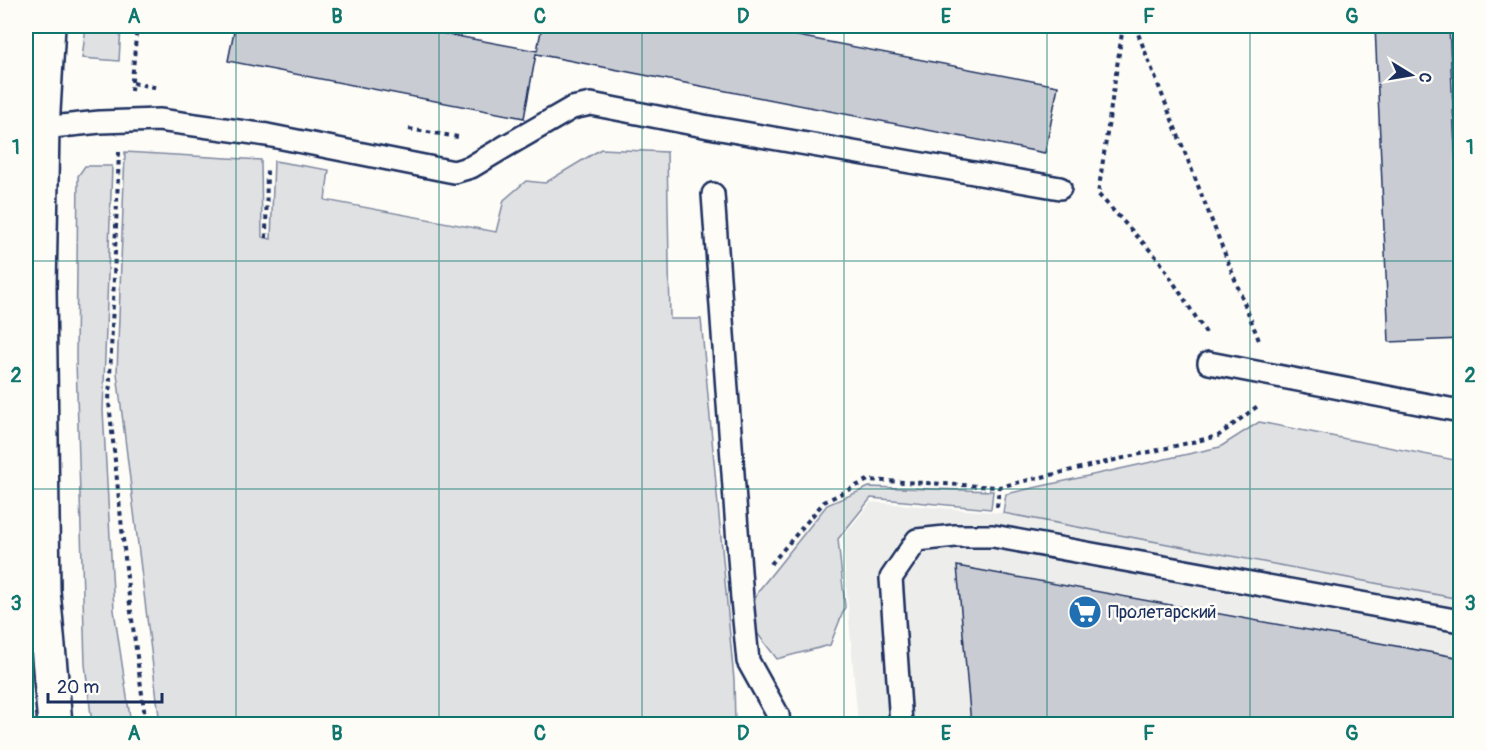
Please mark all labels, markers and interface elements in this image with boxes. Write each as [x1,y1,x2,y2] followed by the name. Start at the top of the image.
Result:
[128,4,141,29] text: A
[331,4,343,29] text: B
[534,4,546,29] text: C
[737,4,750,29] text: D
[941,4,952,29] text: E
[1143,4,1155,29] text: F
[1345,4,1359,29] text: G
[1381,45,1441,105] north arrow
[1414,71,1436,85] text: С
[12,135,20,160] text: 1
[1466,135,1474,160] text: 1
[10,363,22,388] text: 2
[1464,363,1476,388] text: 2
[10,591,22,616] text: 3
[1464,591,1476,616] text: 3
[1067,594,1103,630] supermarket icon: Пролетарский
[1108,601,1216,624] place label: Пролетарский
[48,666,162,704] scale bar
[57,676,99,699] text: 20 m
[128,721,141,746] text: A
[331,721,343,746] text: B
[534,721,546,746] text: C
[737,721,750,746] text: D
[941,721,952,746] text: E
[1143,721,1155,746] text: F
[1345,721,1359,746] text: G

